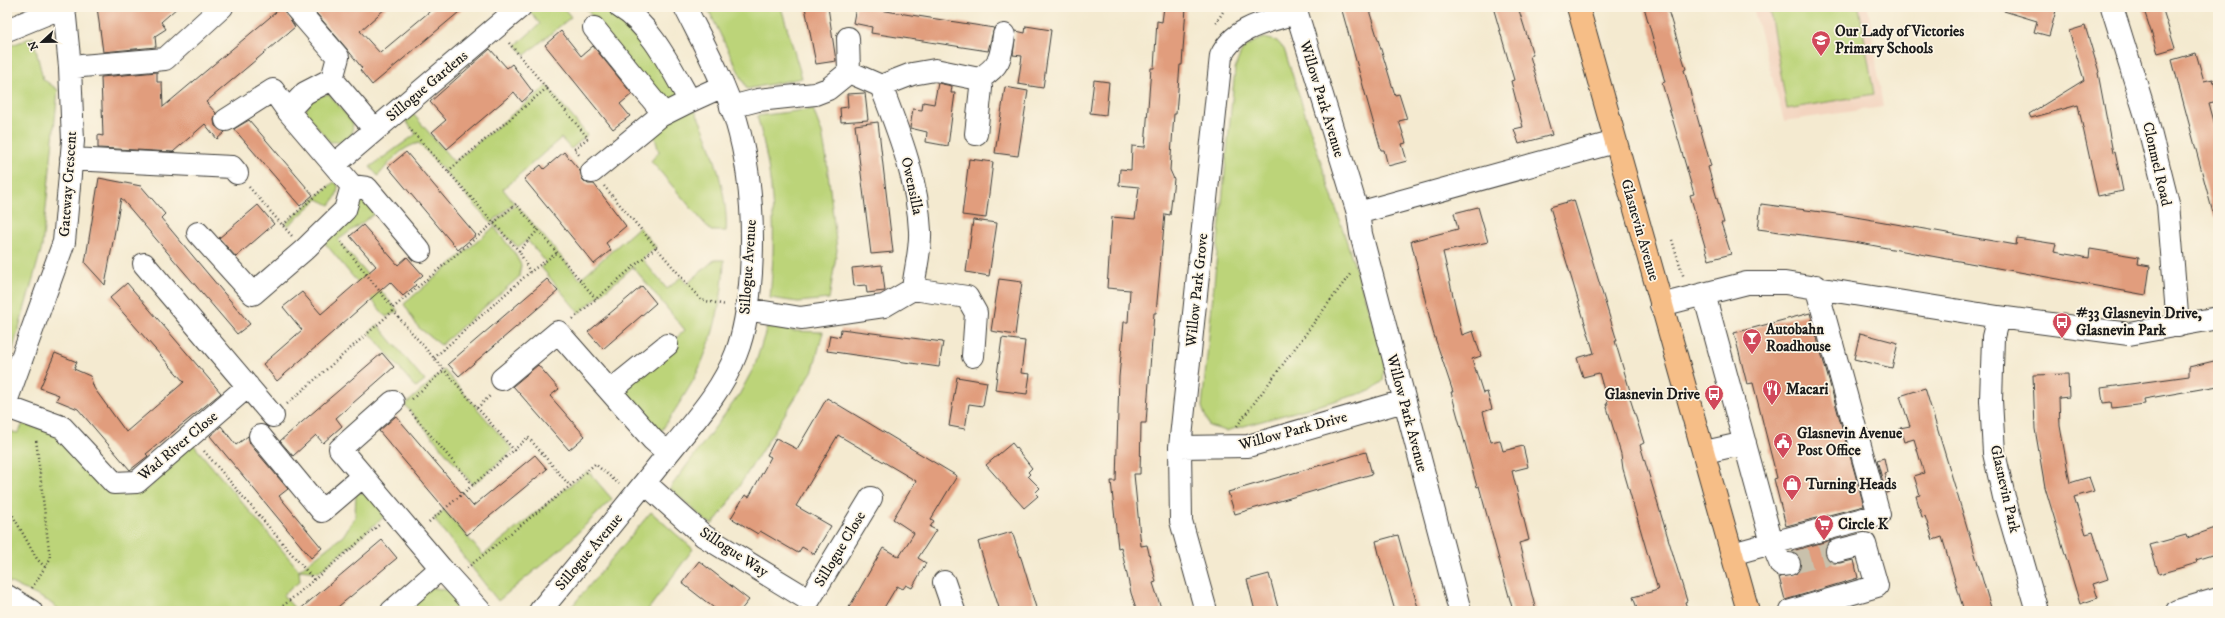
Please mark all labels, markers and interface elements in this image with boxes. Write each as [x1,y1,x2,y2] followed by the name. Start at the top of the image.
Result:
[22,22,62,62] north arrow
[1835,22,1964,58] place label: Our Lady of Victories Primary Schools
[1810,29,1832,57] school or university icon: Our Lady of Victories Primary Schools
[1295,37,1349,160] street label: Willow Park Avenue
[25,39,42,52] text: N
[382,46,472,126] street label: Sillogue Gardens
[2138,120,2176,208] street label: Clonmel Road
[55,130,81,238] street label: Gateway Crescent
[897,155,928,217] street label: Owensilla
[1616,177,1664,283] street label: Glasnevin Avenue
[735,219,761,315] street label: Sillogue Avenue
[1181,232,1212,349] street label: Willow Park Grove
[2076,304,2202,340] place label: #33 Glasnevin Drive, Glasnevin Park
[2051,311,2073,339] bus stop icon: #33 Glasnevin Drive, Glasnevin Park
[1765,320,1831,356] place label: Autobahn Roadhouse
[1741,327,1763,355] bar icon: Autobahn Roadhouse
[1382,351,1432,474] street label: Willow Park Avenue
[1761,378,1783,406] restaurant icon: Macari
[1786,380,1828,399] place label: Macari
[1703,383,1725,411] bus stop icon: Glasnevin Drive
[1605,385,1701,404] place label: Glasnevin Drive
[133,407,222,486] street label: Wad River Close
[1236,407,1349,455] street label: Willow Park Drive
[1797,424,1903,460] place label: Glasnevin Avenue Post Office
[1772,431,1794,459] public building icon: Glasnevin Avenue Post Office
[1986,443,2024,535] street label: Glasnevin Park
[1781,473,1803,501] shop icon: Turning Heads
[1805,475,1897,494] place label: Turning Heads
[810,508,870,590] street label: Sillogue Close
[551,509,627,595] street label: Sillogue Avenue
[1813,513,1835,541] supermarket icon: Circle K
[1838,515,1889,534] place label: Circle K
[696,523,773,582] street label: Sillogue Way

